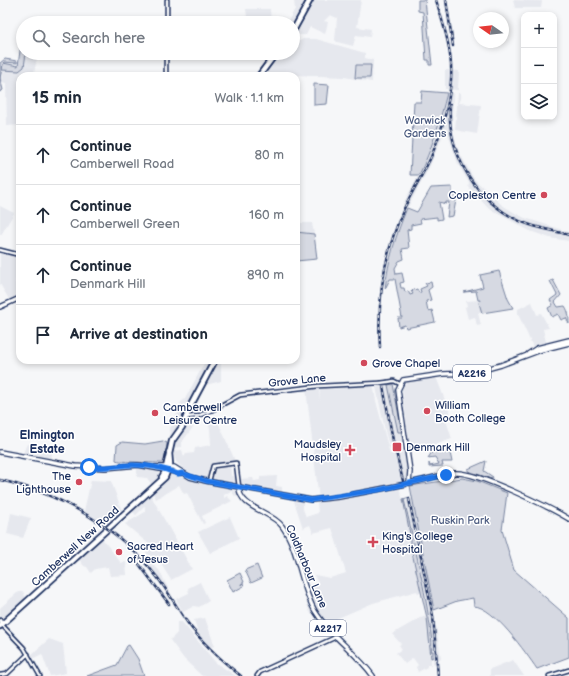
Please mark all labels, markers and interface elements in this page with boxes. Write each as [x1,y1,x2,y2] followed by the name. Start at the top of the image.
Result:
[473,12,509,48] north arrow
[521,12,557,120] map controls
[521,12,557,48] button: +
[16,16,300,60] search box
[30,27,52,49] icon: search
[62,29,145,48] text: Search here
[521,48,557,84] button: −
[521,84,557,120] button: layers
[32,88,82,108] text: 15 min
[215,90,284,106] text: Walk · 1.1 km
[404,114,447,140] park label: Warwick Gardens
[70,137,132,156] text: Continue
[32,144,54,166] icon: ahead
[255,147,284,163] text: 80 m
[70,156,174,172] text: Camberwell Road
[449,189,536,202] place label: Copleston Centre
[539,190,549,200] marker: Copleston Centre
[70,197,132,216] text: Continue
[32,204,54,226] icon: ahead
[249,207,284,223] text: 160 m
[70,216,180,232] text: Camberwell Green
[70,257,132,276] text: Continue
[32,264,54,286] icon: ahead
[247,267,284,283] text: 890 m
[70,276,145,292] text: Denmark Hill
[32,324,54,346] icon: arrive
[70,325,208,344] text: Arrive at destination
[372,357,440,370] place label: Grove Chapel
[359,358,369,368] marker: Grove Chapel
[453,365,491,381] road number: A2216
[268,371,327,390] street label: Grove Lane
[435,399,506,425] place label: William Booth College
[163,401,238,427] place label: Camberwell Leisure Centre
[422,406,432,416] marker: William Booth College
[150,408,160,418] marker: Camberwell Leisure Centre
[20,428,75,457] district label: Elmington Estate
[294,438,341,464] place label: Maudsley Hospital
[391,441,403,453] marker: Denmark Hill
[406,441,470,454] place label: Denmark Hill
[344,444,356,456] marker: Maudsley Hospital
[80,458,98,476] route start
[437,466,455,484] route end
[16,470,71,496] place label: The Lighthouse
[74,477,84,487] marker: The Lighthouse
[29,504,122,589] street label: Camberwell New Road
[431,514,490,527] park label: Ruskin Park
[283,523,330,610] street label: Coldharbour Lane
[382,530,453,556] place label: King's College Hospital
[367,536,379,548] marker: King's College Hospital
[127,540,194,566] place label: Sacred Heart of Jesus
[114,547,124,557] marker: Sacred Heart of Jesus
[310,620,346,636] road number: A2217

